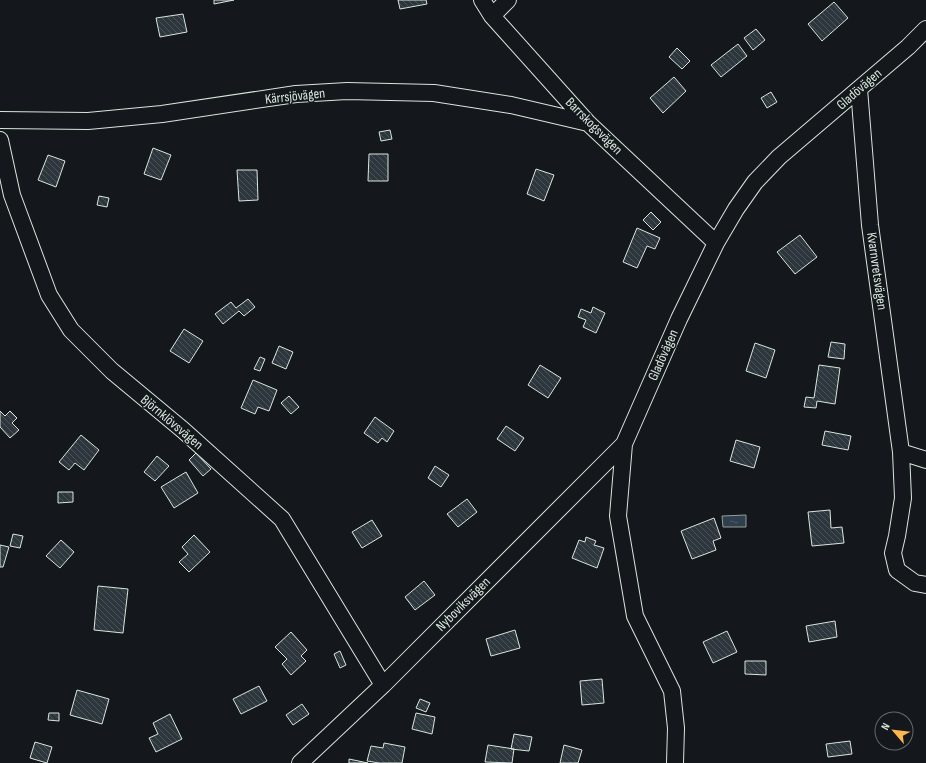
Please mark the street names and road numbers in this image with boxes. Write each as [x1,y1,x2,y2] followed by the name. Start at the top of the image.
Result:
[833,65,885,113] street label: Gladövägen
[264,84,326,108] street label: Kärrsjövägen
[562,94,626,158] street label: Barrskogsvägen
[863,231,891,311] street label: Kvarnvretsvägen
[644,327,682,383] street label: Gladövägen
[137,391,207,453] street label: Björnklövsvägen
[432,573,494,635] street label: Nyboviksvägen

